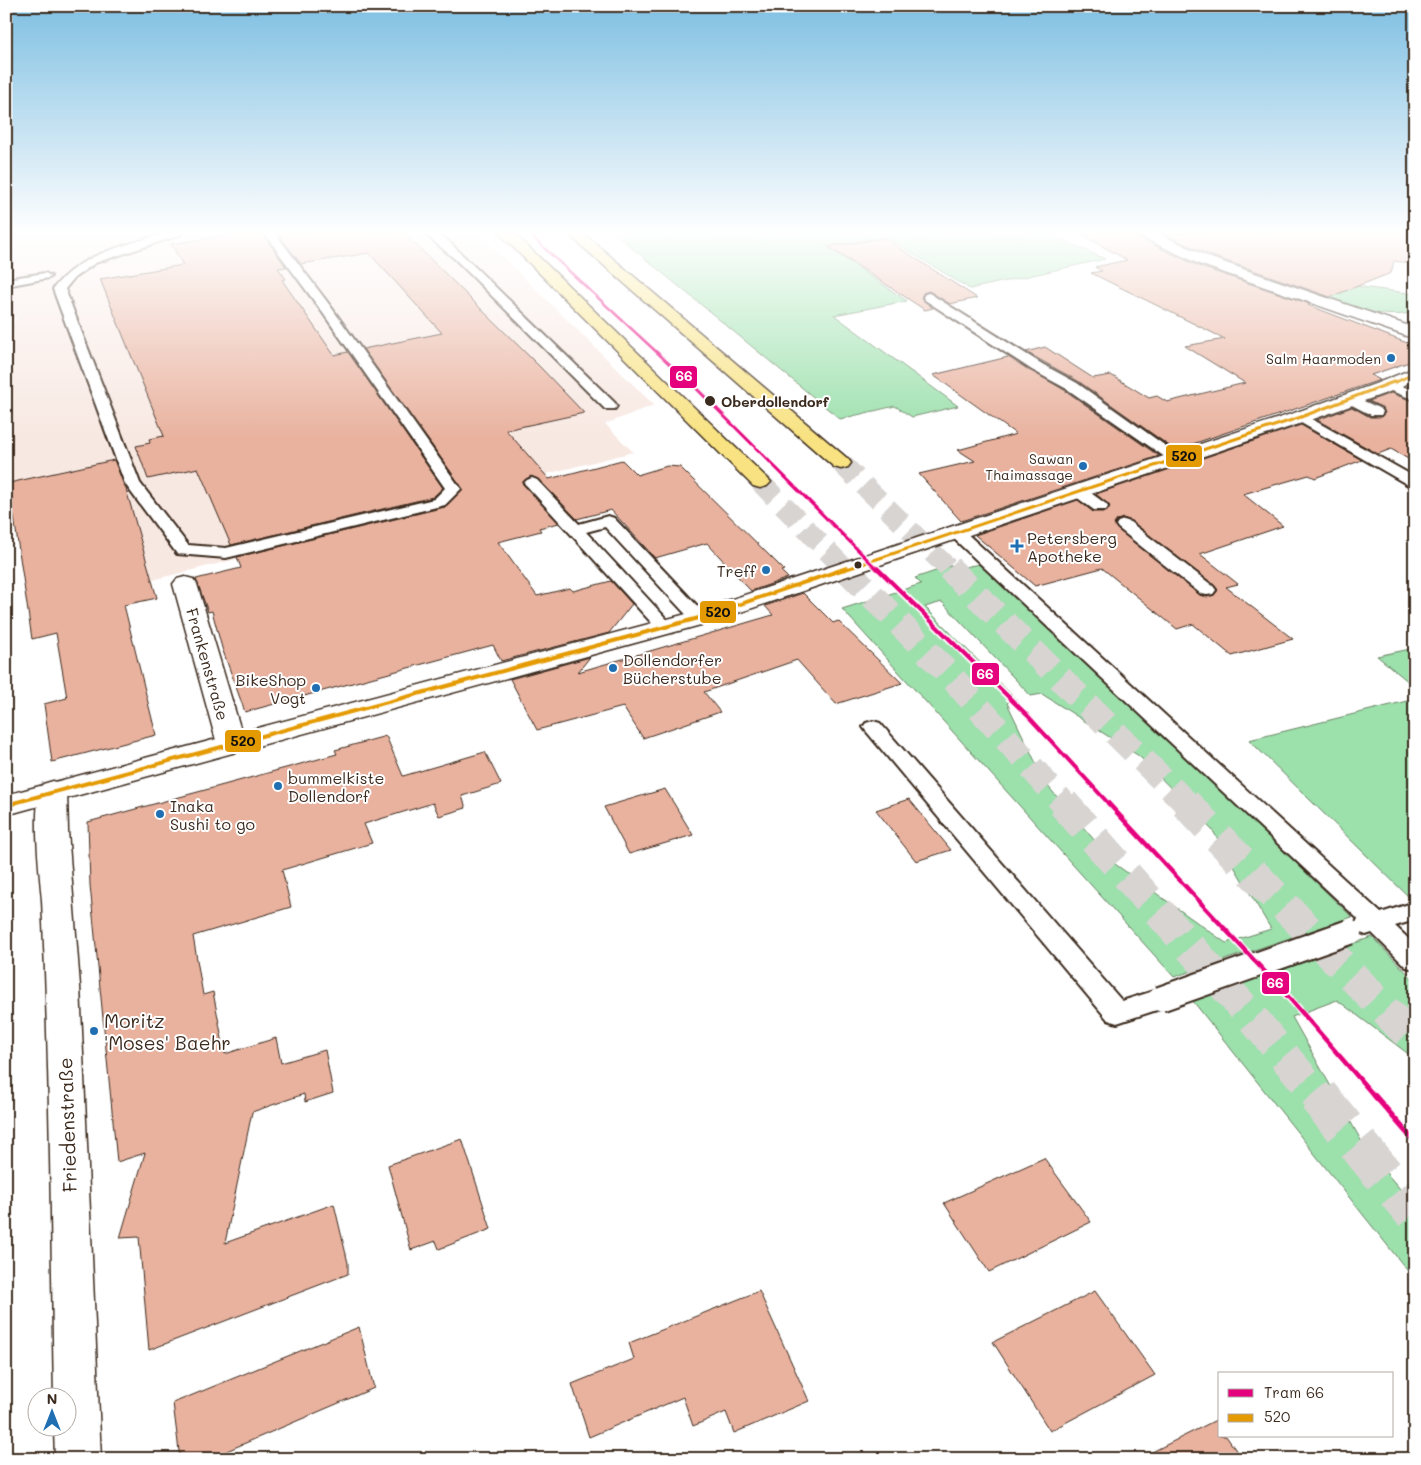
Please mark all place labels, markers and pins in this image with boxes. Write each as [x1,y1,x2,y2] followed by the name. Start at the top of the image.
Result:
[1266,349,1381,368] place label: Salm Haarmoden
[1385,352,1397,364] marker: Salm Haarmoden
[721,392,830,411] place label: Oberdollendorf
[703,394,717,408] marker: Oberdollendorf
[985,449,1073,484] place label: Sawan Thaimassage
[1077,460,1089,472] marker: Sawan Thaimassage
[1027,527,1117,566] place label: Petersberg Apotheke
[1011,540,1023,552] marker: Petersberg Apotheke
[717,560,757,581] place label: Treff
[853,560,863,570] unlabelled marker
[760,564,772,576] marker: Treff
[623,649,722,688] place label: Dollendorfer Bücherstube
[607,662,619,674] marker: Dollendorfer Bücherstube
[235,669,306,708] place label: BikeShop Vogt
[310,682,322,694] marker: BikeShop Vogt
[288,767,384,806] place label: bummelkiste Dollendorf
[272,780,284,792] marker: bummelkiste Dollendorf
[170,795,255,834] place label: Inaka Sushi to go
[154,808,166,820] marker: Inaka Sushi to go
[104,1008,231,1055] place label: Moritz 'Moses' Baehr
[88,1025,100,1037] marker: Moritz 'Moses' Baehr

